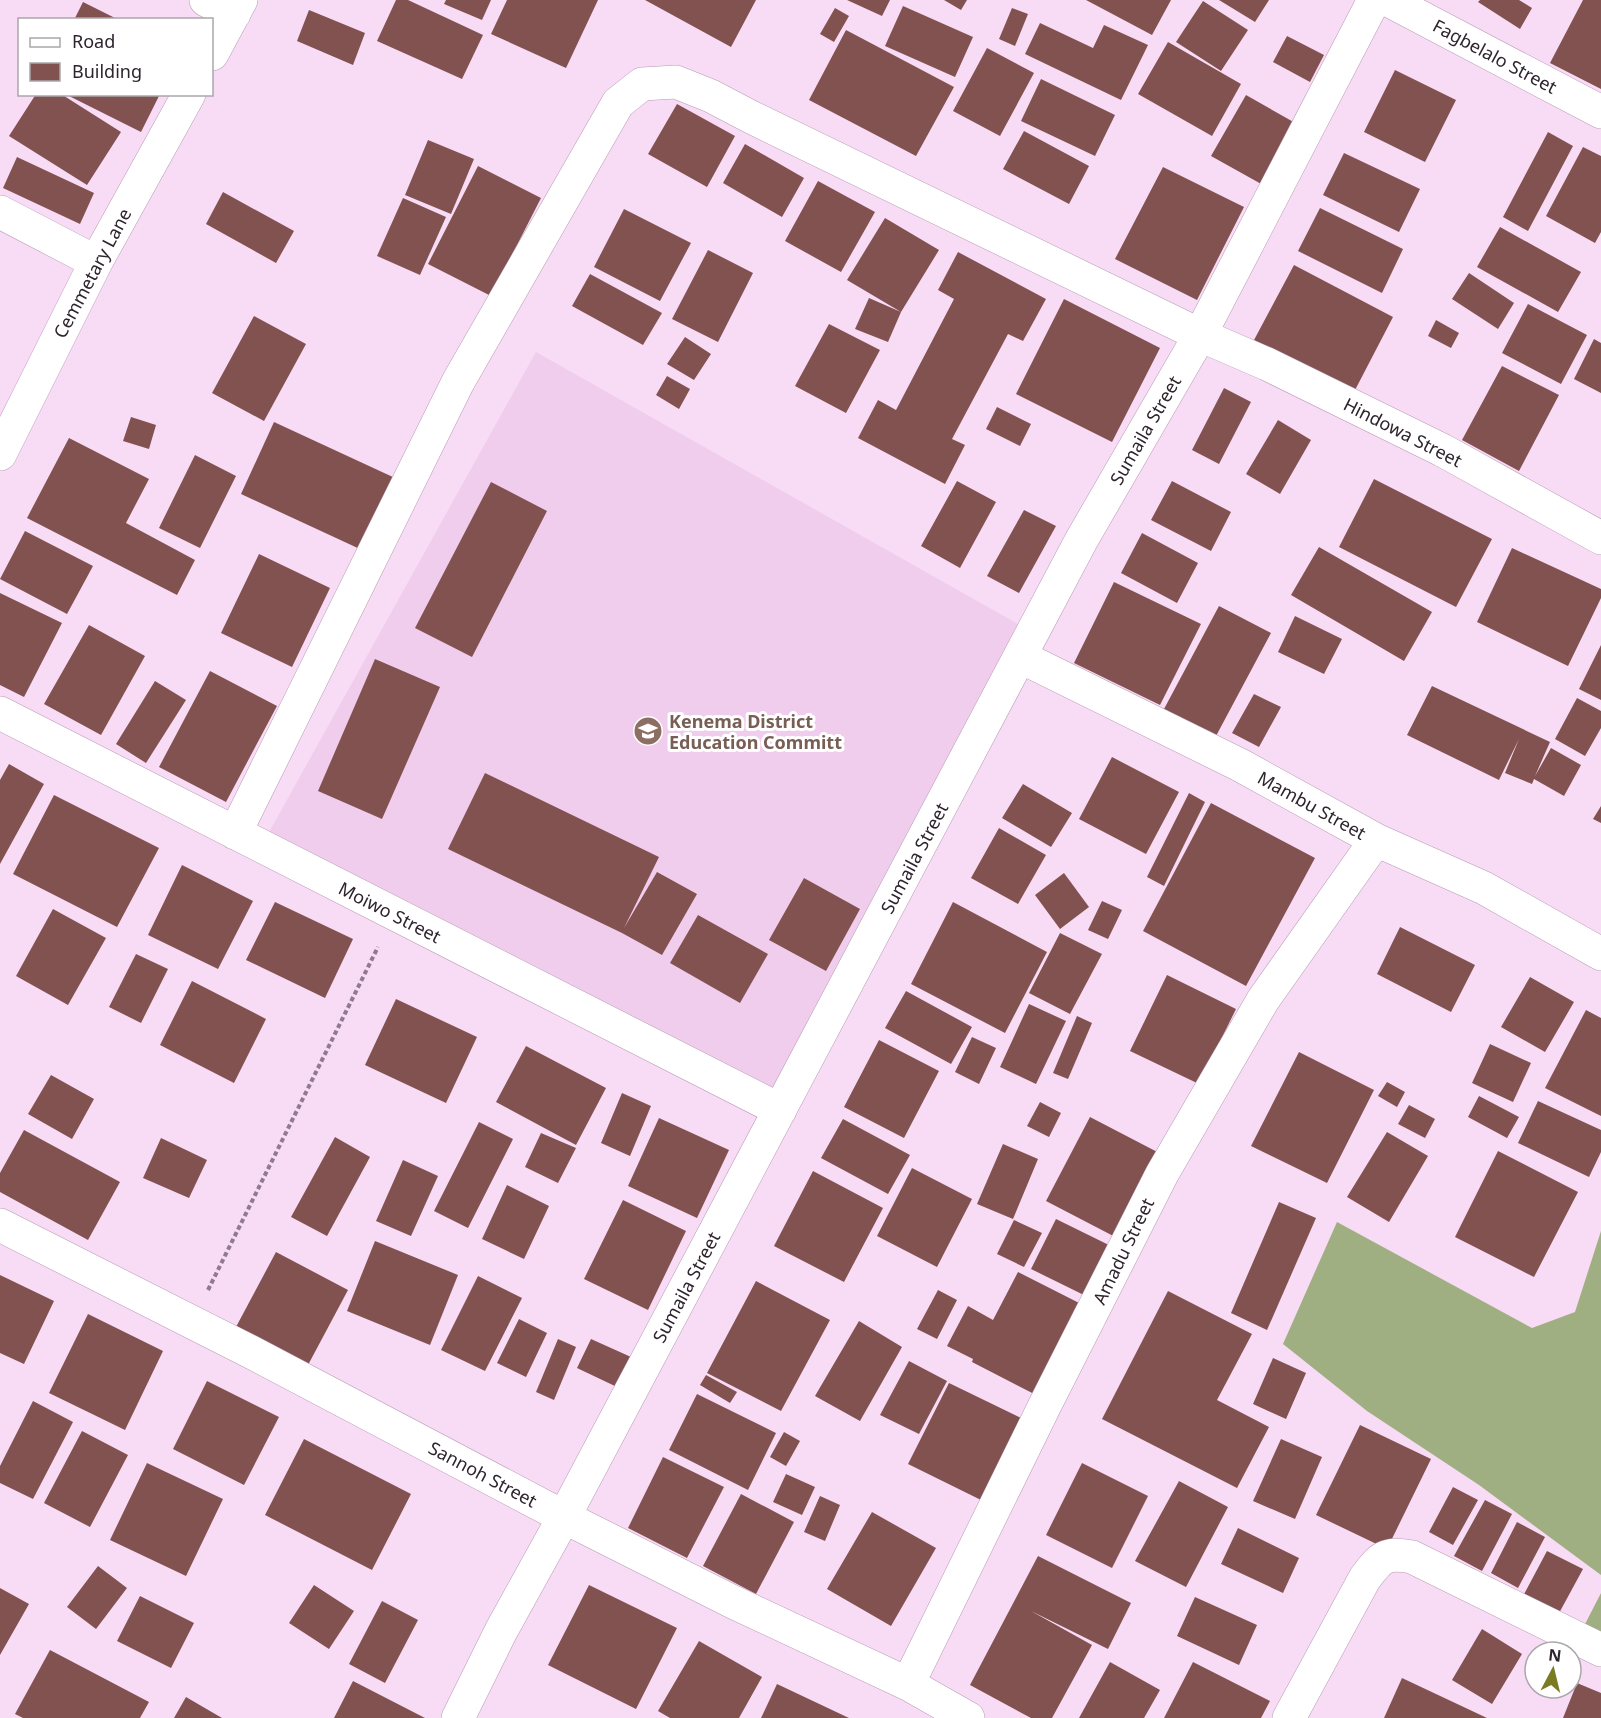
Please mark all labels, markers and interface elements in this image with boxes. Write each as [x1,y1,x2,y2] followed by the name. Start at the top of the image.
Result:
[1429,13,1562,99] street label: Fagbelalo Street
[18,18,213,96] legend
[72,29,115,53] text: Road
[72,59,142,83] text: Building
[48,204,136,342] street label: Cemmetary Lane
[1104,371,1186,489] street label: Sumaila Street
[1340,392,1467,472] street label: Hindowa Street
[669,709,842,754] place label: Kenema District Education Committ
[632,715,664,747] school or university icon: Kenema District Education Committ
[1254,765,1371,845] street label: Mambu Street
[875,798,954,918] street label: Sumaila Street
[335,876,446,948] street label: Moiwo Street
[1087,1193,1159,1308] street label: Amadu Street
[647,1227,726,1347] street label: Sumaila Street
[425,1435,542,1513] street label: Sannoh Street
[1523,1640,1583,1700] north arrow
[1547,1643,1563,1667] text: N

